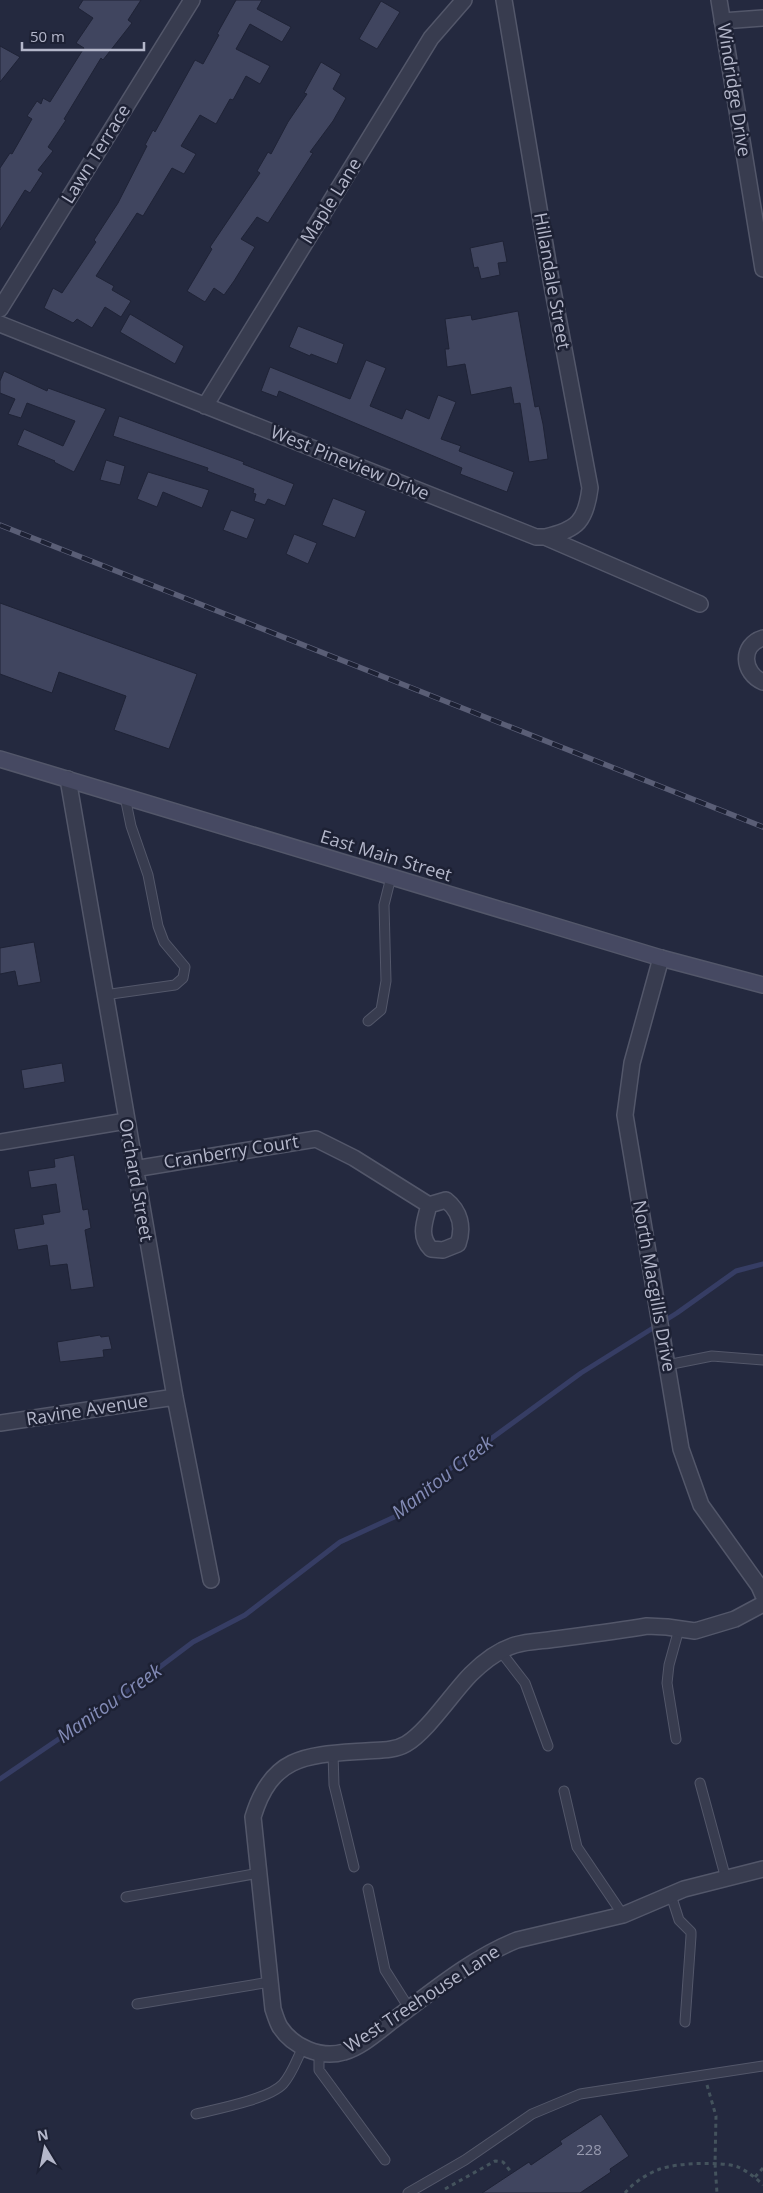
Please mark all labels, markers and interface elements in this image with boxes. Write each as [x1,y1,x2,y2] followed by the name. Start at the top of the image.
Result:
[22,20,145,52] scale bar
[713,21,757,158] street label: Windridge Drive
[30,26,65,46] text: 50 m
[55,99,135,208] street label: Lawn Terrace
[294,153,366,248] street label: Maple Lane
[529,211,577,351] street label: Hillandale Street
[267,419,433,505] street label: West Pineview Drive
[318,824,455,886] street label: East Main Street
[114,1117,160,1243] street label: Orchard Street
[162,1129,300,1174] street label: Cranberry Court
[628,1198,682,1374] street label: North Macgillis Drive
[24,1388,150,1430] street label: Ravine Avenue
[386,1429,499,1525] water label: Manitou Creek
[52,1657,167,1749] water label: Manitou Creek
[339,1939,504,2057] street label: West Treehouse Lane
[20,2123,70,2173] north arrow
[35,2124,50,2145] text: N
[576,2139,602,2159] house number: 228

